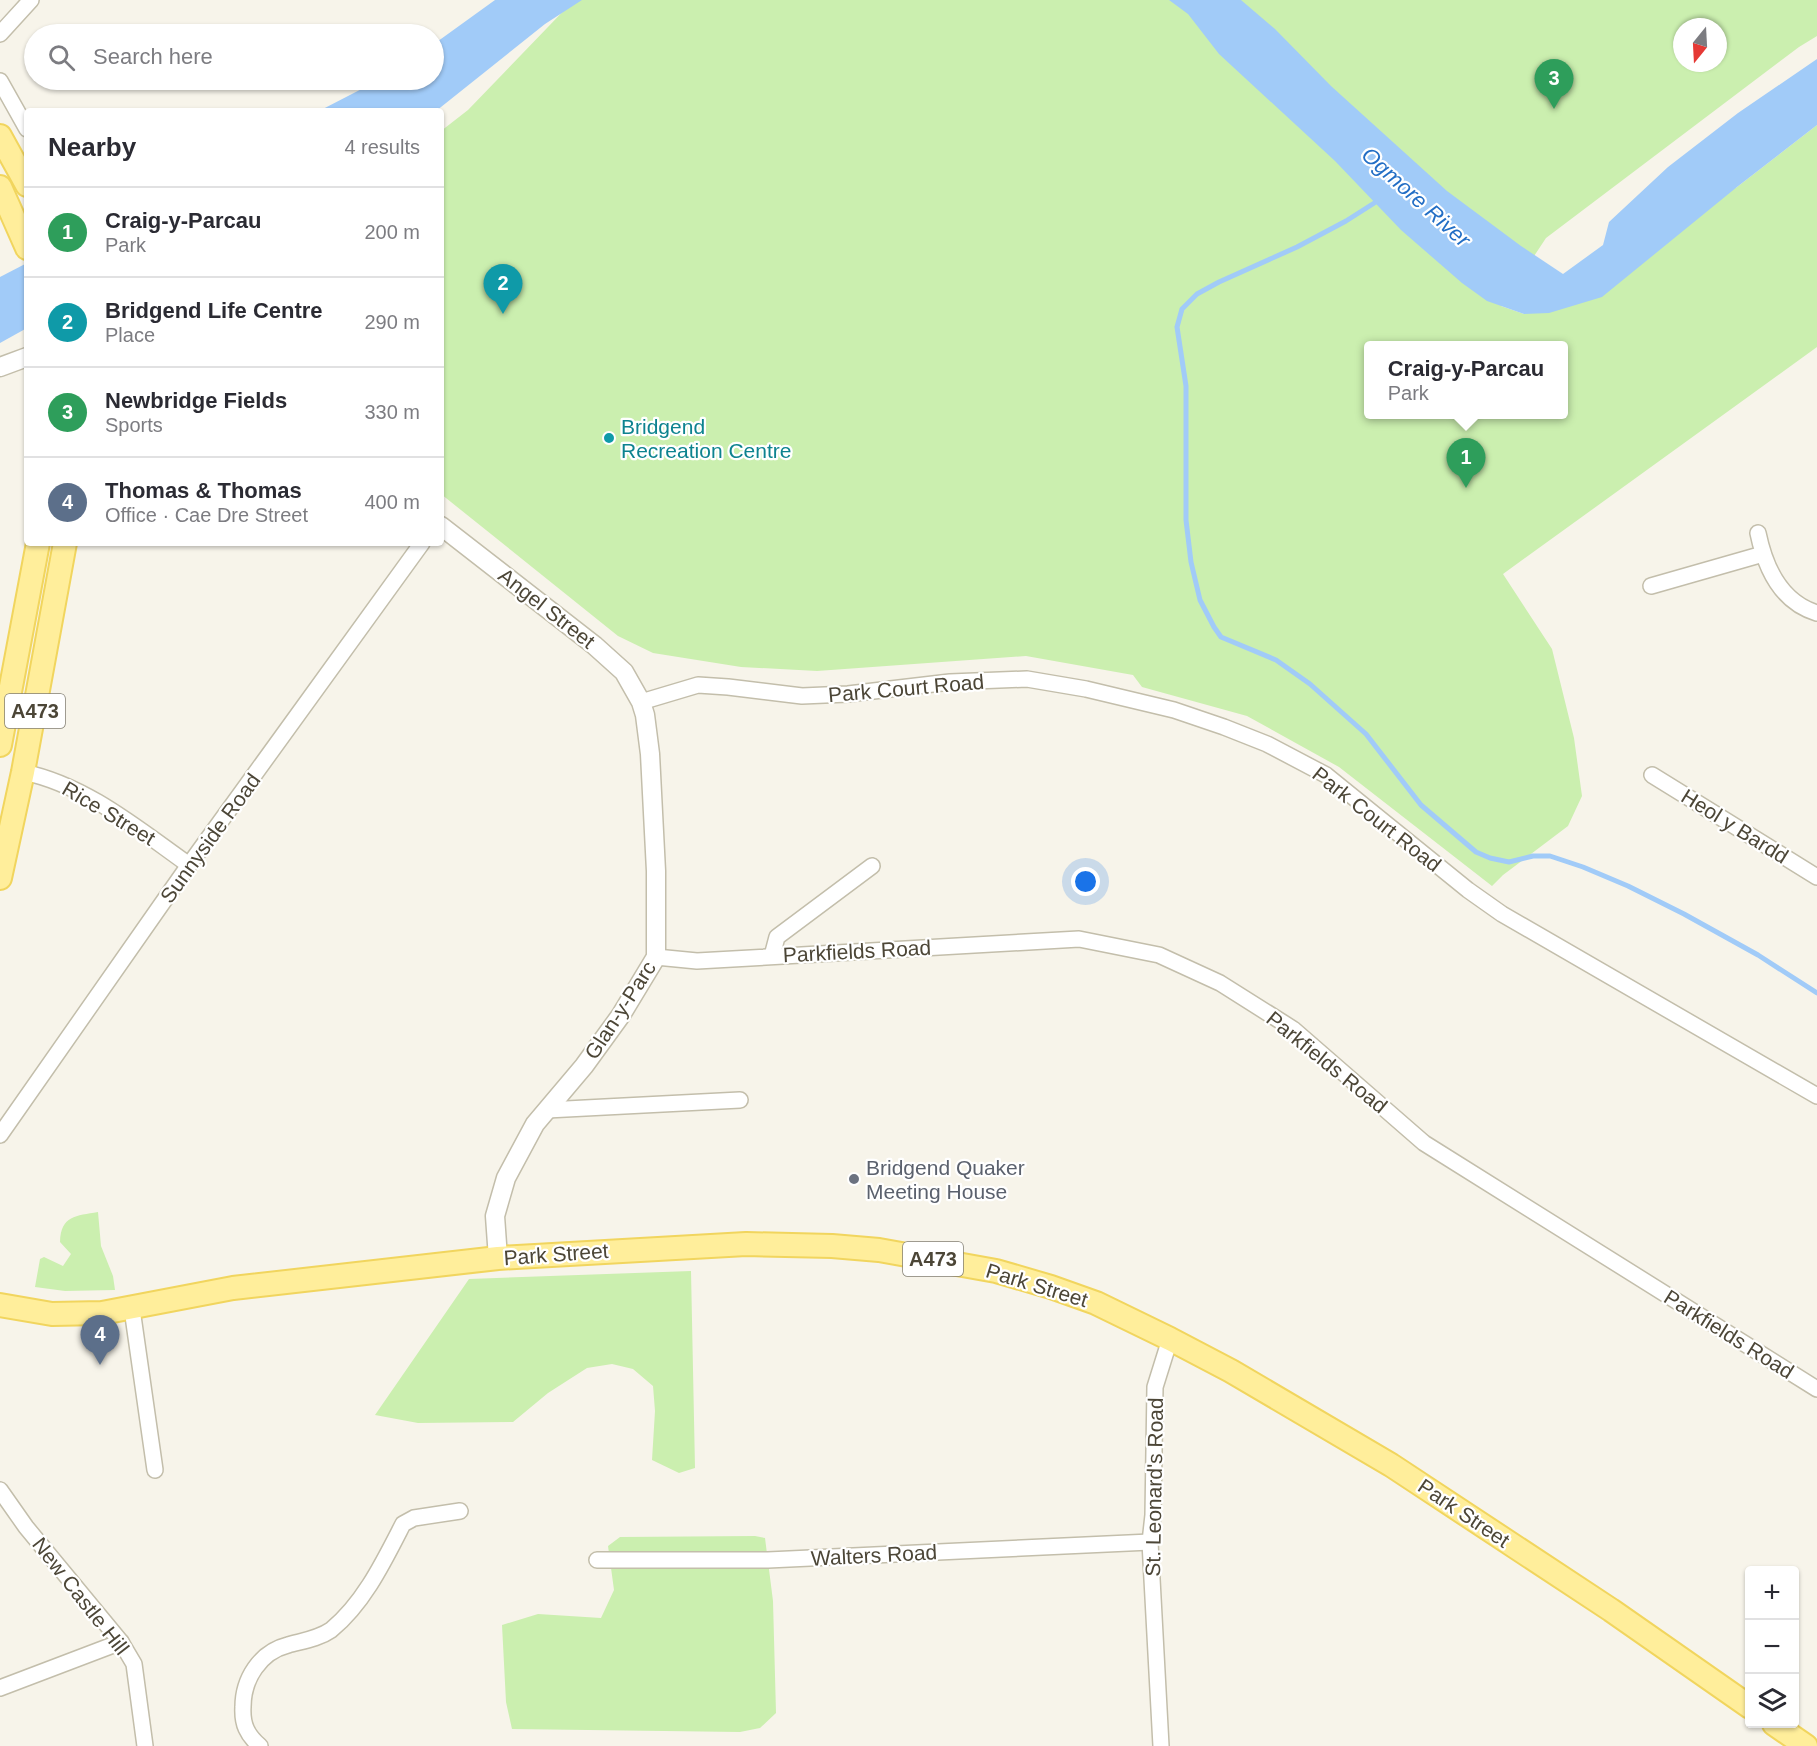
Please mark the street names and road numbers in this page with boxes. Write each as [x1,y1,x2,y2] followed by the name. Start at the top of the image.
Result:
[494,563,600,653] street label: Angel Street
[827,670,985,706] street label: Park Court Road
[5,694,65,728] road number: A473
[1308,762,1446,876] street label: Park Court Road
[155,769,265,907] street label: Sunnyside Road
[59,776,160,850] street label: Rice Street
[1677,784,1793,868] street label: Heol y Bardd
[782,936,932,966] street label: Parkfields Road
[580,957,660,1063] street label: Glan-y-Parc
[1262,1006,1392,1118] street label: Parkfields Road
[503,1239,609,1269] street label: Park Street
[903,1242,963,1276] road number: A473
[983,1259,1091,1311] street label: Park Street
[1660,1285,1798,1383] street label: Parkfields Road
[1141,1397,1167,1577] street label: St. Leonard's Road
[1414,1474,1514,1552] street label: Park Street
[28,1533,134,1659] street label: New Castle Hill
[810,1540,938,1570] street label: Walters Road

